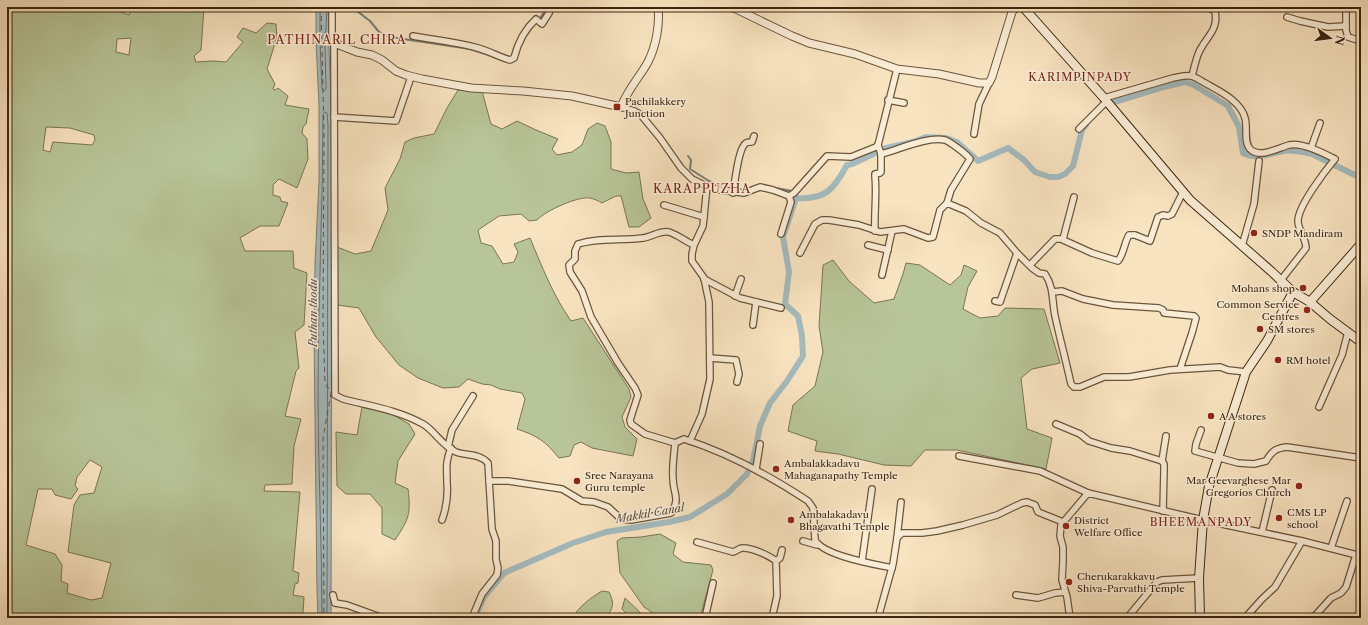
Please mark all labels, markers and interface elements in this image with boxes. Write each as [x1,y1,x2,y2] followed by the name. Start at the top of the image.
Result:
[1310,18,1350,58] north arrow
[267,32,407,47] district label: PATHINARIL CHIRA
[1332,34,1348,47] text: N
[1028,70,1132,84] district label: KARIMPINPADY
[623,95,687,120] place label: Pachilakkery Junction
[612,102,622,112] marker: Pachilakkery Junction
[653,181,751,196] district label: KARAPPUZHA
[1262,227,1343,240] place label: SNDP Mandiram
[1249,228,1259,238] marker: SNDP Mandiram
[306,278,320,348] water label: Puthan thodu
[1231,282,1295,295] place label: Mohans shop
[1298,283,1308,293] marker: Mohans shop
[1216,298,1299,323] place label: Common Service Centres
[1302,305,1312,315] marker: Common Service Centres
[1268,323,1315,336] place label: SM stores
[1255,324,1265,334] marker: SM stores
[1286,354,1331,367] place label: RM hotel
[1273,355,1283,365] marker: RM hotel
[1218,410,1266,423] place label: A A stores
[1206,411,1216,421] marker: A A stores
[783,457,898,482] place label: Ambalakkadavu Mahaganapathy Temple
[771,464,781,474] marker: Ambalakkadavu Mahaganapathy Temple
[585,469,654,494] place label: Sree Narayana Guru temple
[1186,474,1292,499] place label: Mar Geevarghese Mar Gregorios Church
[572,476,582,486] marker: Sree Narayana Guru temple
[1294,481,1304,491] marker: Mar Geevarghese Mar Gregorios Church
[613,500,687,526] water label: Makkil Canal
[1287,506,1327,531] place label: CMS LP school
[798,508,890,533] place label: Ambalakadavu Bhagavathi Temple
[1274,513,1284,523] marker: CMS LP school
[1073,514,1143,539] place label: District Welfare Office
[786,515,796,525] marker: Ambalakadavu Bhagavathi Temple
[1150,515,1252,529] district label: BHEEMANPADY
[1061,521,1071,531] marker: District Welfare Office
[1077,570,1185,595] place label: Cherukarakkavu Shiva-Parvathi Temple
[1064,577,1074,587] marker: Cherukarakkavu Shiva-Parvathi Temple

